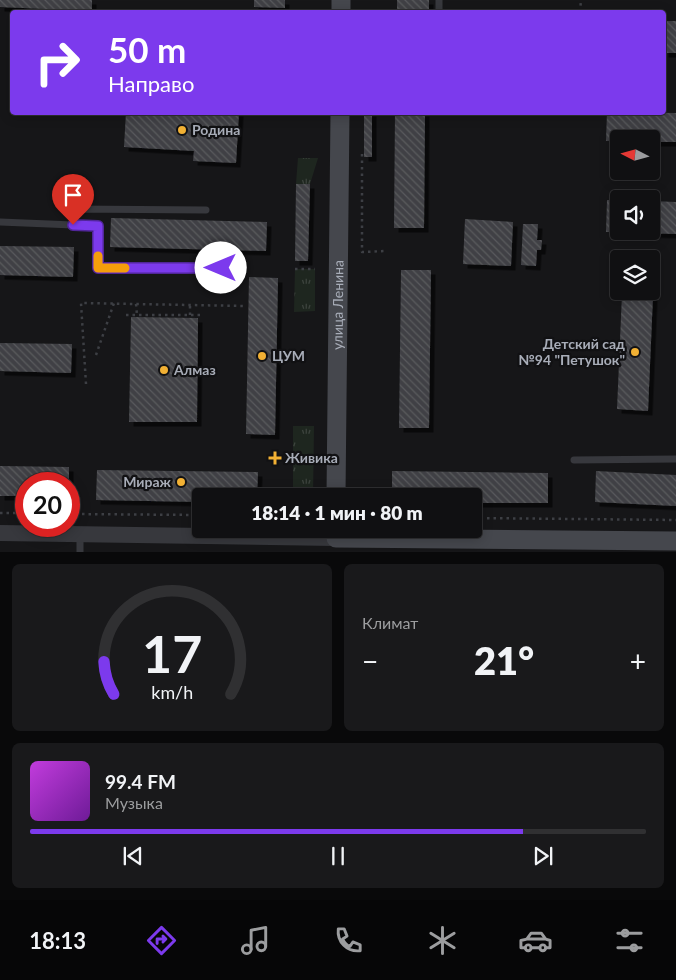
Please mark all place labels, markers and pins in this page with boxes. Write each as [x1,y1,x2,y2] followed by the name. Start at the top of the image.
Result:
[192,121,240,138] place label: Родина
[176,124,188,136] marker: Родина
[52,174,94,225] pin
[518,335,625,368] place label: Детский сад №94 "Петушок"
[629,346,641,358] marker: Детский сад №94 "Петушок"
[272,347,305,364] place label: ЦУМ
[256,350,268,362] marker: ЦУМ
[173,361,216,378] place label: Алмаз
[158,364,170,376] marker: Алмаз
[285,449,338,466] place label: Живика
[269,452,281,464] marker: Живика
[123,473,172,490] place label: Мираж
[175,476,187,488] marker: Мираж

